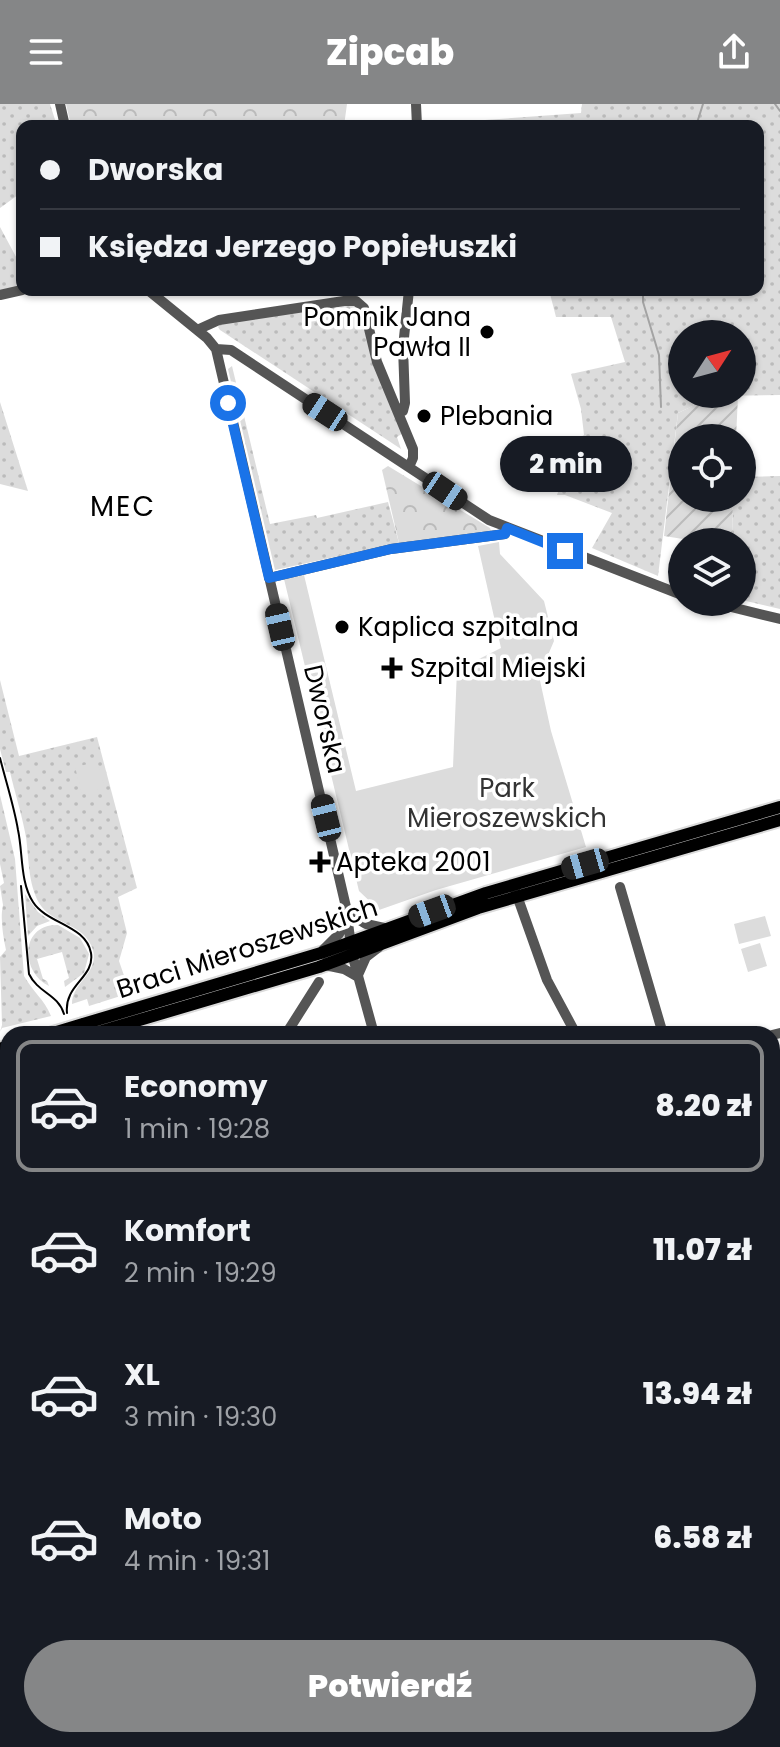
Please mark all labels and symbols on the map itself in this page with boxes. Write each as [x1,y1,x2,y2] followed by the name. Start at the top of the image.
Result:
[304,299,471,365] place label: Pomnik Jana Pawła II
[668,320,756,408] north arrow
[478,323,496,341] marker: Pomnik Jana Pawła II
[210,385,246,421] route start
[298,389,352,435] car
[440,398,553,434] place label: Plebania
[415,407,433,425] marker: Plebania
[499,435,631,491] callout: 2 min
[418,468,472,514] car
[90,487,156,526] district label: MEC
[547,533,583,569] route end
[263,601,297,653] car
[358,609,579,645] place label: Kaplica szpitalna
[333,618,351,636] marker: Kaplica szpitalna
[410,650,586,686] place label: Szpital Miejski
[381,657,403,679] marker: Szpital Miejski
[295,661,355,777] street label: Dworska
[407,770,607,836] park label: Park Mieroszewskich
[309,792,343,844] car
[336,844,491,880] place label: Apteka 2001
[559,846,611,882] car
[311,853,329,871] marker: Apteka 2001
[112,889,382,1007] street label: Braci Mieroszewskich
[405,892,459,930] car

